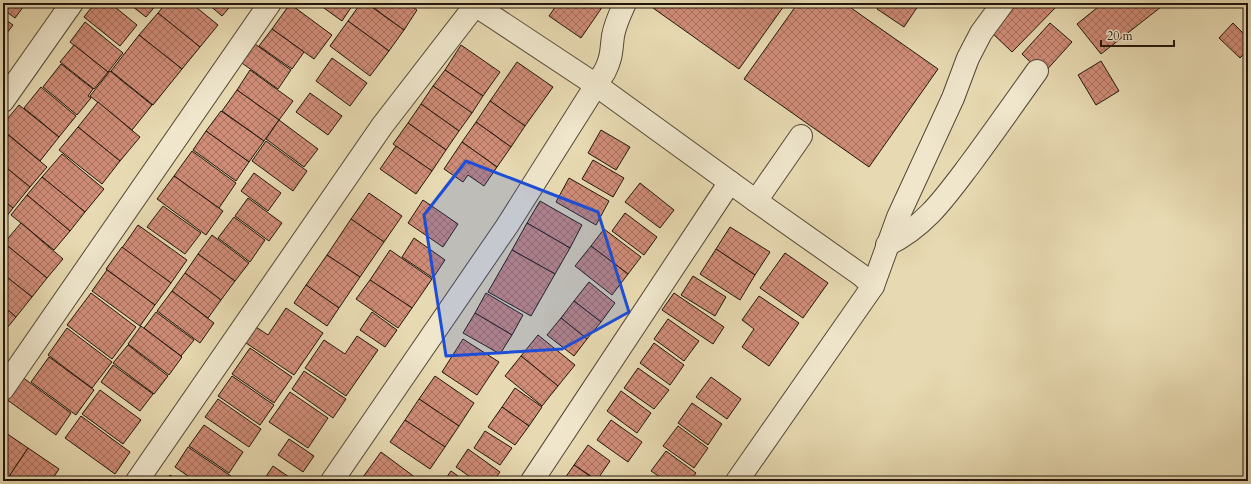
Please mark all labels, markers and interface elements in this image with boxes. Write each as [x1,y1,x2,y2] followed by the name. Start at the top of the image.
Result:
[1101,22,1174,48] scale bar
[1107,28,1134,44] text: 20 m

